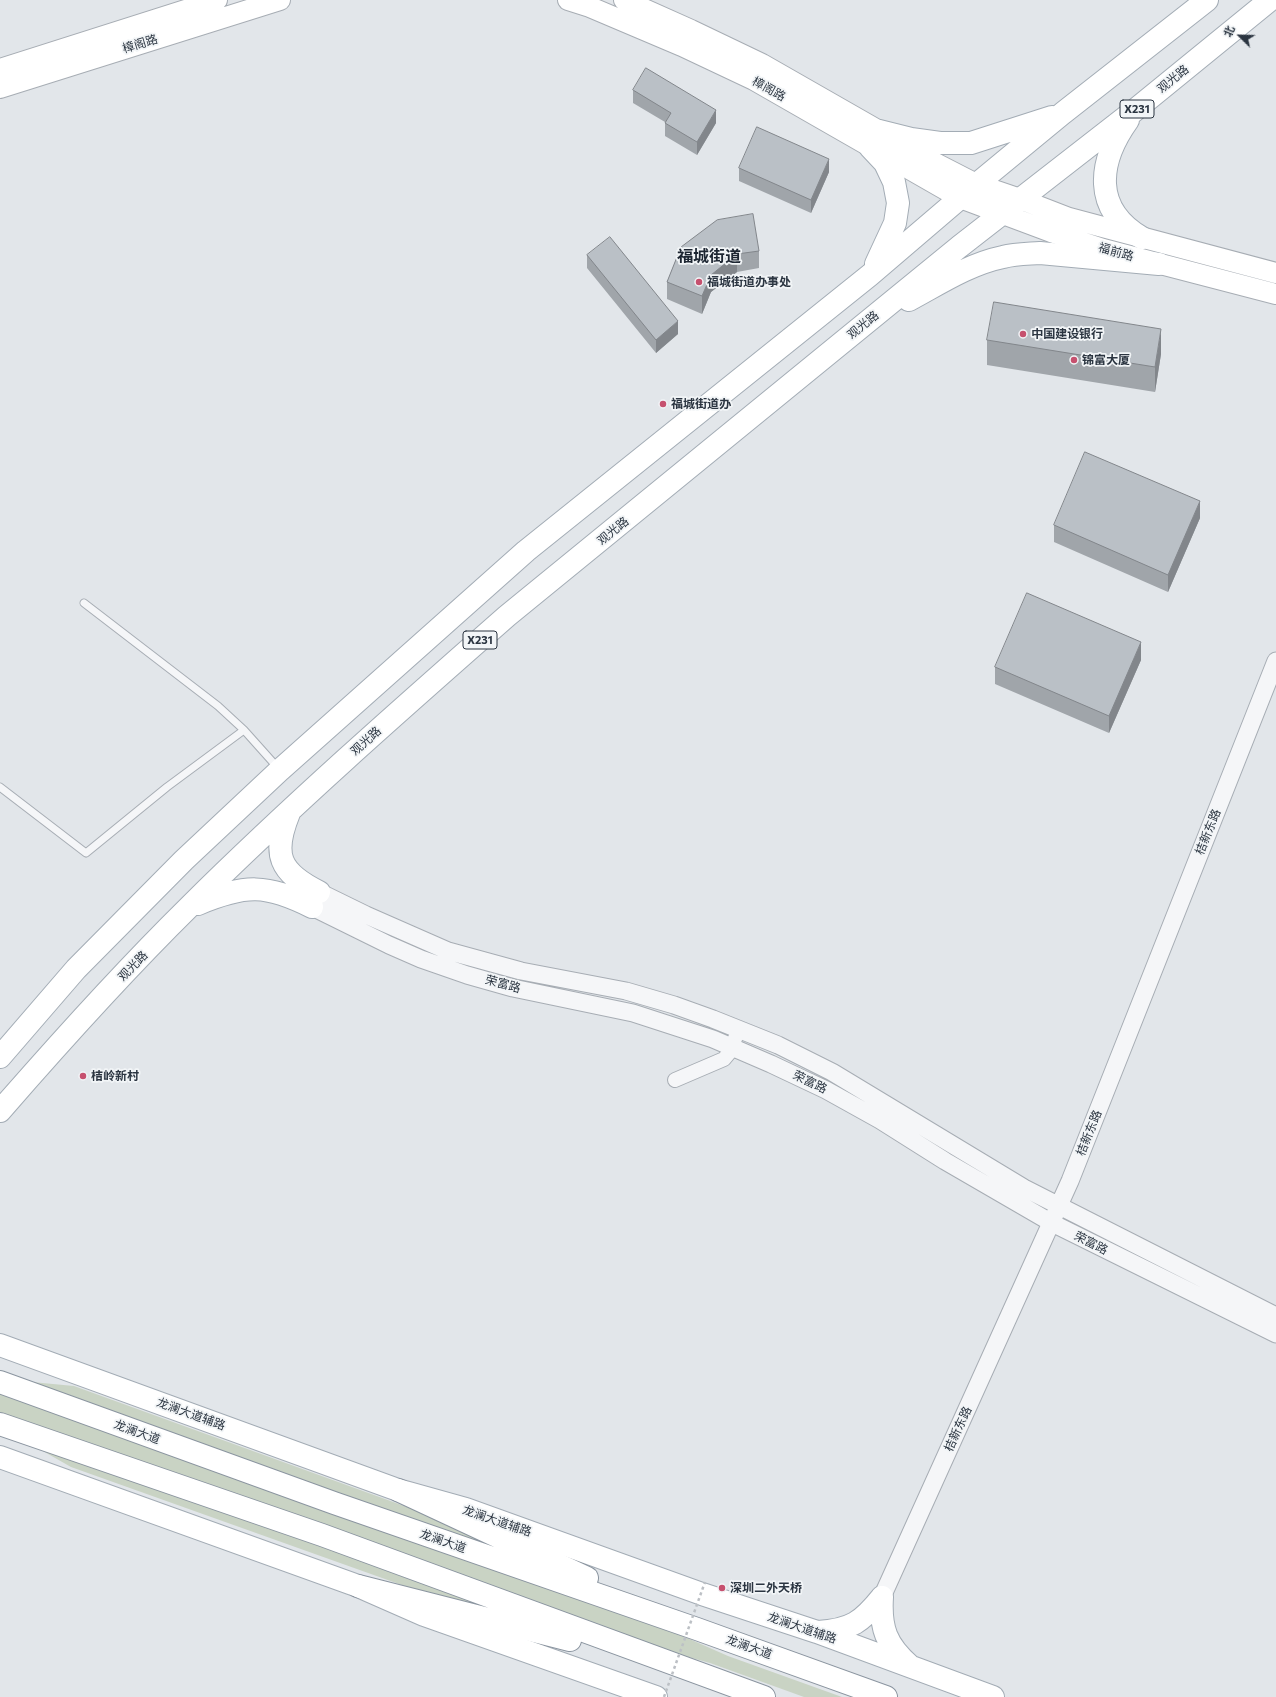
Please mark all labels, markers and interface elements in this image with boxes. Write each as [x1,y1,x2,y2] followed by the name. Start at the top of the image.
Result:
[1220,16,1260,56] north arrow
[1220,24,1237,39] text: 北
[121,32,159,56] street label: 樟阁路
[1154,62,1192,96] street label: 观光路
[750,74,788,104] street label: 樟阁路
[1120,100,1154,118] road number: X231
[1097,240,1135,264] street label: 福前路
[677,247,741,267] district label: 福城街道
[707,275,791,289] place label: 福城街道办事处
[694,277,704,287] marker: 福城街道办事处
[844,308,882,342] street label: 观光路
[1031,327,1103,341] place label: 中国建设银行
[1018,329,1028,339] marker: 中国建设银行
[1082,353,1130,367] place label: 锦富大厦
[1069,355,1079,365] marker: 锦富大厦
[671,397,731,411] place label: 福城街道办
[658,399,668,409] marker: 福城街道办
[594,514,632,548] street label: 观光路
[463,631,497,649] road number: X231
[348,724,384,758] street label: 观光路
[1192,807,1224,857] street label: 桔新东路
[115,948,151,984] street label: 观光路
[484,972,522,996] street label: 荣富路
[791,1068,829,1096] street label: 荣富路
[91,1069,139,1083] place label: 桔岭新村
[78,1071,88,1081] marker: 桔岭新村
[1073,1108,1105,1158] street label: 桔新东路
[1072,1228,1110,1258] street label: 荣富路
[155,1395,227,1433] street label: 龙澜大道辅路
[941,1404,975,1454] street label: 桔新东路
[112,1417,162,1447] street label: 龙澜大道
[461,1502,533,1540] street label: 龙澜大道辅路
[418,1526,468,1556] street label: 龙澜大道
[730,1581,802,1595] place label: 深圳二外天桥
[717,1583,727,1593] marker: 深圳二外天桥
[766,1609,838,1647] street label: 龙澜大道辅路
[724,1632,774,1662] street label: 龙澜大道

